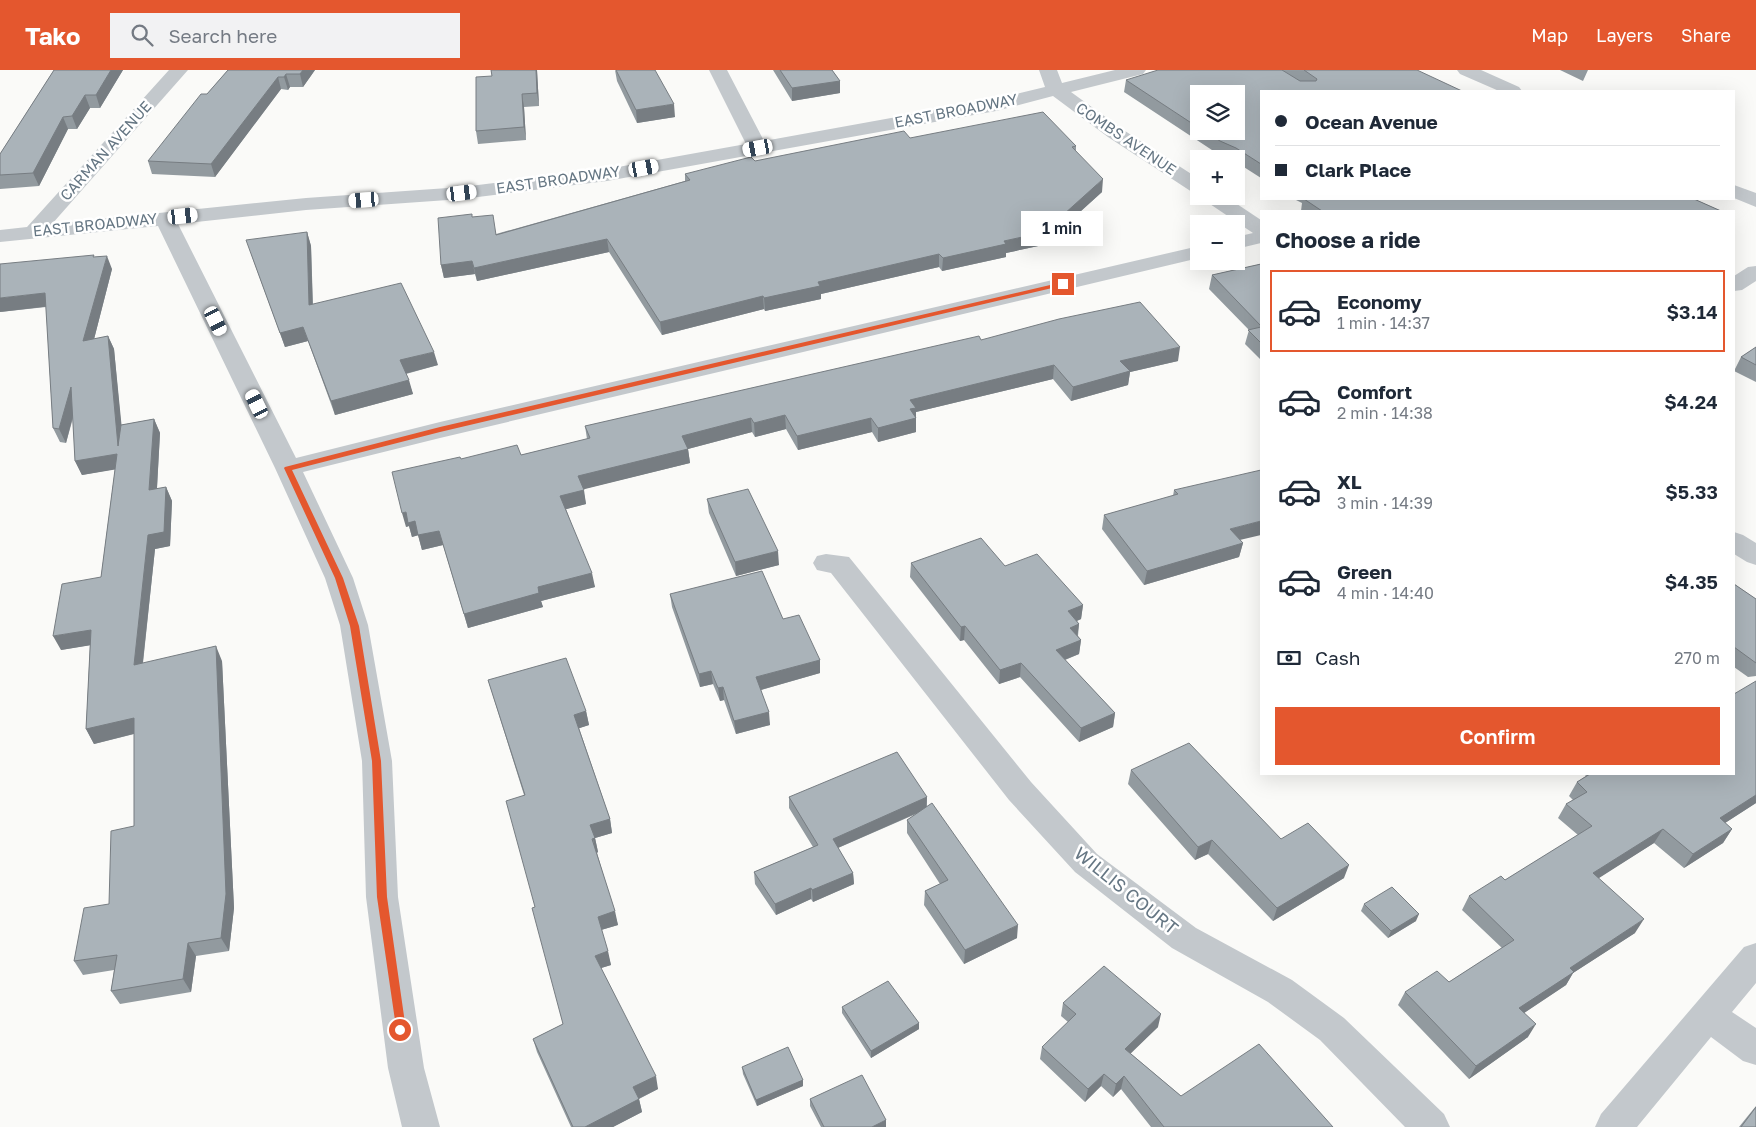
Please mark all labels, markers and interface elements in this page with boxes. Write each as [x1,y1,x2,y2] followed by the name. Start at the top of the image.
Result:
[110,13,460,58] search box
[25,21,80,50] text: Tako
[128,21,156,49] icon: search
[168,24,277,47] text: Search here
[1531,24,1568,46] text: Map
[1596,24,1653,46] text: Layers
[1681,24,1731,46] text: Share
[1190,85,1245,270] map controls
[1190,85,1245,140] button: layers
[893,89,1019,131] street label: EAST BROADWAY
[56,97,155,204] street label: CARMAN AVENUE
[1073,98,1180,178] street label: COMBS AVENUE
[1305,110,1438,133] text: Ocean Avenue
[741,138,774,158] car
[1190,150,1245,205] button: +
[627,158,660,178] car
[1305,158,1411,181] text: Clark Place
[495,161,621,197] street label: EAST BROADWAY
[446,184,477,202] car
[348,191,379,209] car
[167,207,198,225] car
[32,208,158,239] street label: EAST BROADWAY
[1022,212,1104,246] callout: 1 min
[1190,215,1245,270] button: −
[1042,218,1082,238] text: 1 min
[1275,226,1421,253] text: Choose a ride
[1052,273,1074,295] route end
[1277,289,1322,334] icon: car
[1337,290,1422,313] text: Economy
[1667,300,1718,323] text: $3.14
[202,304,229,338] car
[1337,313,1430,333] text: 1 min · 14:37
[1277,379,1322,424] icon: car
[1337,380,1412,403] text: Comfort
[243,387,270,421] car
[1664,390,1718,413] text: $4.24
[1337,403,1433,423] text: 2 min · 14:38
[1277,469,1322,514] icon: car
[1337,470,1362,493] text: XL
[1665,480,1718,503] text: $5.33
[1337,493,1433,513] text: 3 min · 14:39
[1277,559,1322,604] icon: car
[1337,560,1392,583] text: Green
[1665,570,1718,593] text: $4.35
[1337,583,1434,603] text: 4 min · 14:40
[1275,644,1303,672] icon: cash
[1315,646,1360,669] text: Cash
[1674,648,1720,668] text: 270 m
[1275,707,1720,765] button: Confirm
[1070,842,1183,939] street label: WILLIS COURT
[389,1019,411,1041] route start

